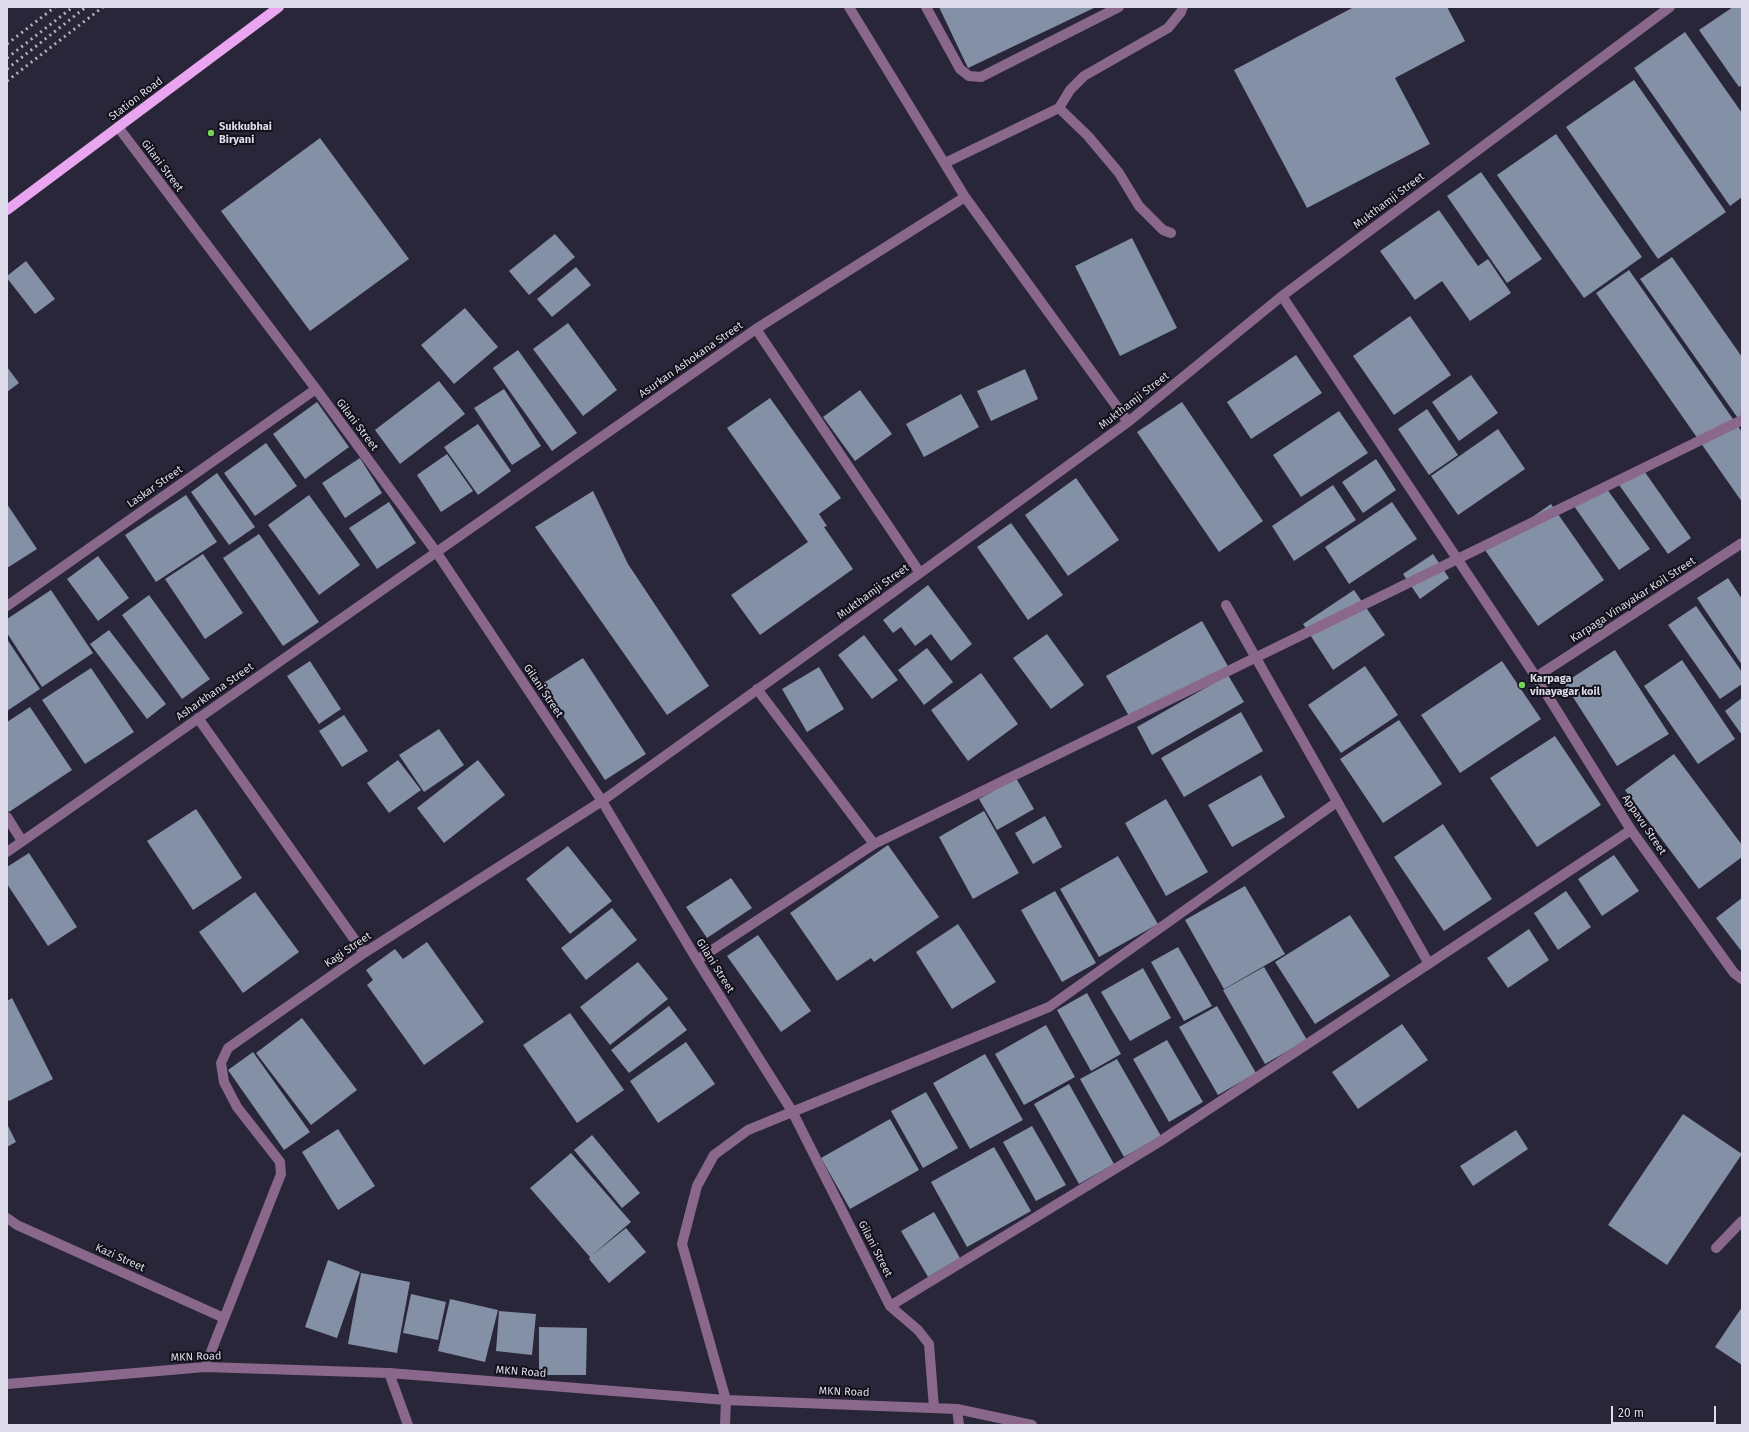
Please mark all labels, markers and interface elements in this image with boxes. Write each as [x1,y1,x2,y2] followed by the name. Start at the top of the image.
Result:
[106,74,166,124] street label: Station Road
[219,120,272,146] place label: Sukkubhai Biryani
[206,128,216,138] marker: Sukkubhai Biryani
[138,137,186,195] street label: Gilani Street
[1351,170,1427,232] street label: Mukthamji Street
[636,319,746,401] street label: Asurkan Ashokana Street
[1096,370,1172,432] street label: Mukthamji Street
[333,396,381,454] street label: Gilani Street
[125,463,185,511] street label: Laskar Street
[1568,555,1698,645] street label: Karpaga Vinayakar Koil Street
[835,562,911,622] street label: Mukthamji Street
[174,660,256,724] street label: Asharkhana Street
[520,662,566,720] street label: Gilani Street
[1530,672,1600,698] place label: Karpaga vinayagar koil
[1517,680,1527,690] marker: Karpaga vinayagar koil
[1619,792,1669,858] street label: Appavu Street
[322,929,374,971] street label: Kagi Street
[693,936,737,996] street label: Gilani Street
[855,1219,895,1279] street label: Gilani Street
[93,1241,147,1275] street label: Kazi Street
[170,1350,222,1364] street label: MKN Road
[495,1364,547,1380] street label: MKN Road
[818,1385,870,1399] street label: MKN Road
[1613,1398,1718,1424] scale bar
[1618,1406,1644,1420] text: 20 m

